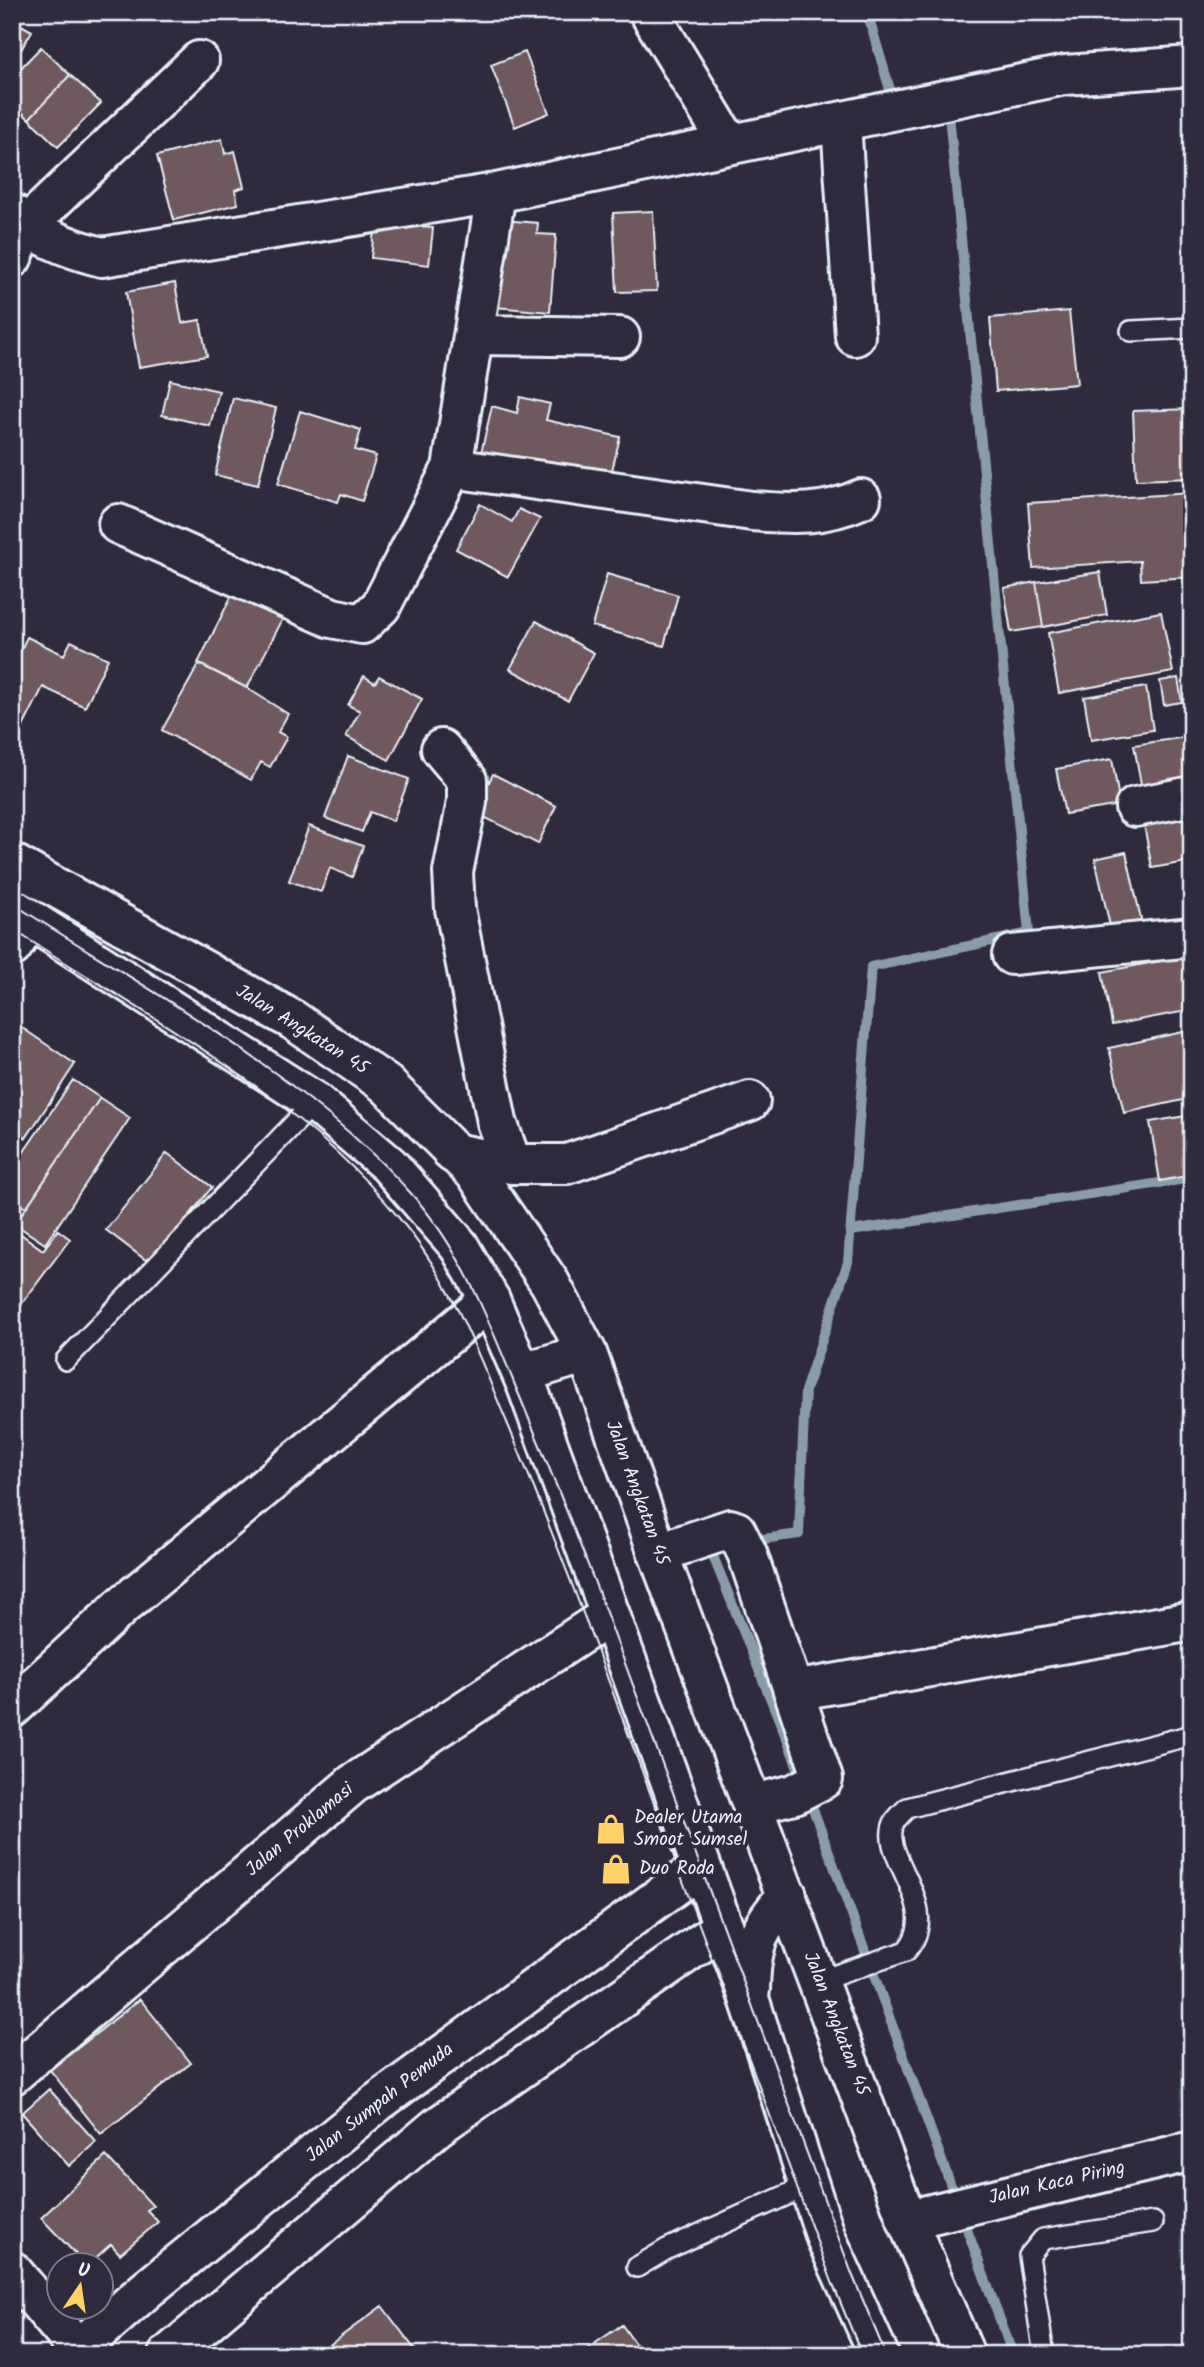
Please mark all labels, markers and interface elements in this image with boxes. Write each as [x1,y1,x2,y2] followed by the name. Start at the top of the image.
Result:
[229,977,376,1084] street label: Jalan Angkatan 45
[597,1416,678,1571] street label: Jalan Angkatan 45
[239,1775,362,1884] street label: Jalan Proklamasi
[634,1803,747,1855] place label: Dealer Utama Smoot Sumsel
[594,1812,628,1846] shop icon: Dealer Utama Smoot Sumsel
[599,1852,633,1886] shop icon: Duo Roda
[639,1854,715,1884] place label: Duo Roda
[795,1948,878,2102] street label: Jalan Angkatan 45
[300,2036,460,2170] street label: Jalan Sumpah Pemuda
[986,2153,1128,2213] street label: Jalan Kaca Piring
[46,2252,116,2322] north arrow
[74,2255,93,2287] text: U

